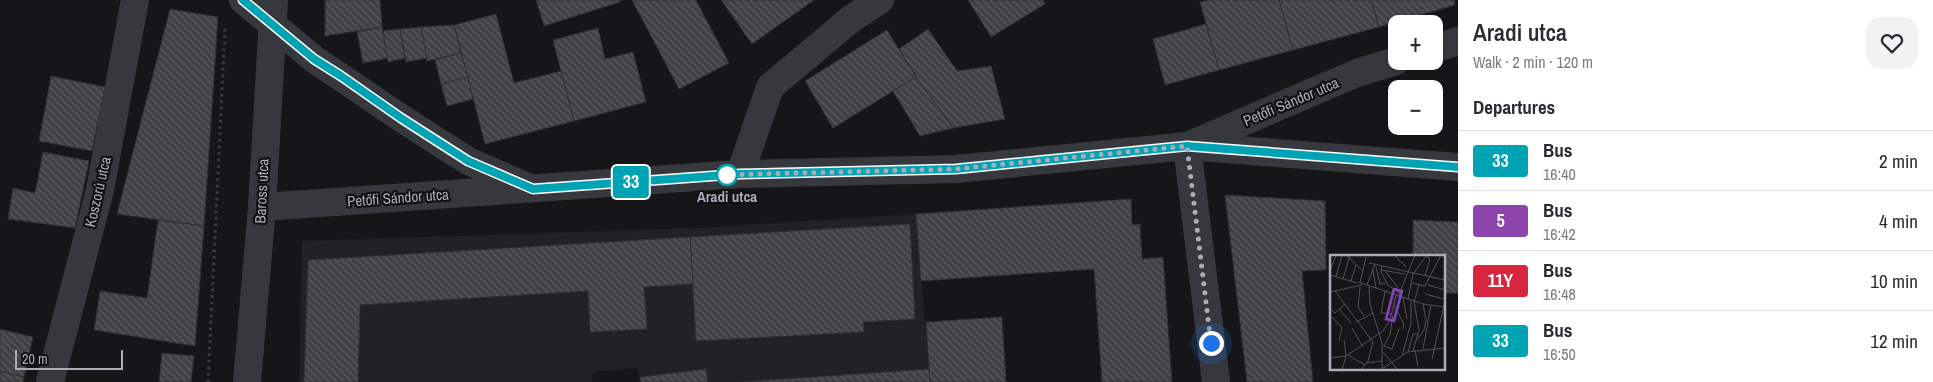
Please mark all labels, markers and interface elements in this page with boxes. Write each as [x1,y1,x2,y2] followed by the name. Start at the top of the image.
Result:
[1388,15,1443,135] map controls
[1388,15,1443,70] button: +
[1473,16,1567,48] text: Aradi utca
[1866,17,1918,69] button: heart
[1473,51,1593,73] text: Walk · 2 min · 120 m
[1240,72,1342,131] street label: Petőfi Sándor utca
[1388,80,1443,135] button: −
[1473,94,1555,120] text: Departures
[1543,137,1572,163] text: Bus
[1492,148,1509,173] text: 33
[1879,148,1918,174] text: 2 min
[79,154,116,229] street label: Koszorú utca
[249,158,274,224] street label: Baross utca
[1543,163,1576,185] text: 16:40
[716,164,738,186] marker: Aradi utca
[608,166,654,198] line badge: 33
[623,169,639,194] text: 33
[346,183,450,212] street label: Petőfi Sándor utca
[697,186,757,207] place label: Aradi utca
[1543,197,1572,223] text: Bus
[1496,208,1505,233] text: 5
[1879,208,1918,234] text: 4 min
[1543,223,1576,245] text: 16:42
[1330,255,1446,370] inset map
[1543,257,1572,283] text: Bus
[1488,268,1513,293] text: 11Y
[1870,268,1918,294] text: 10 min
[1543,283,1576,305] text: 16:48
[1543,317,1572,343] text: Bus
[1492,328,1509,353] text: 33
[1870,328,1918,354] text: 12 min
[1199,331,1224,356] your location
[1543,343,1576,365] text: 16:50
[15,347,122,370] scale bar
[22,350,48,368] text: 20 m

